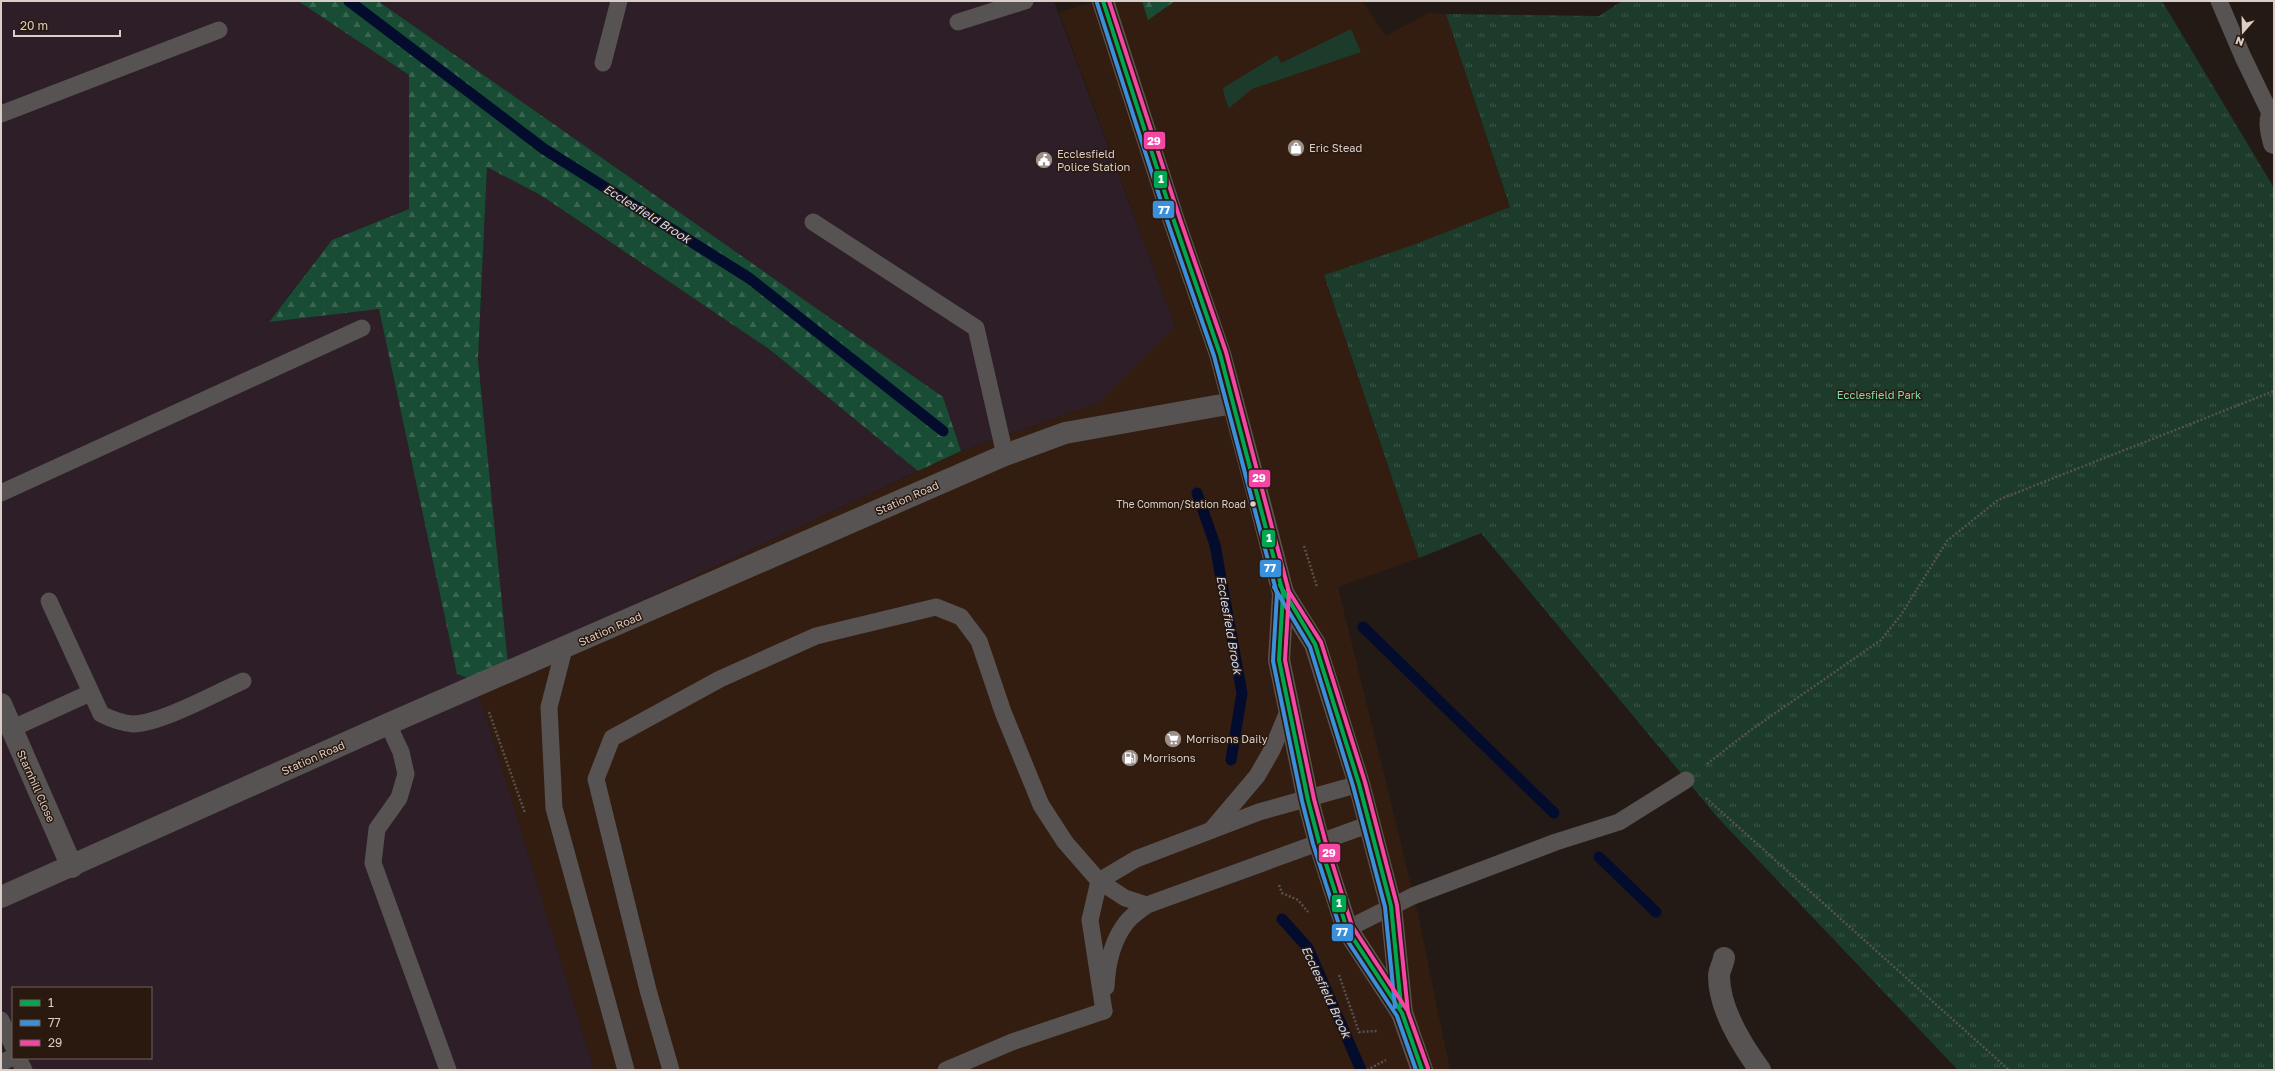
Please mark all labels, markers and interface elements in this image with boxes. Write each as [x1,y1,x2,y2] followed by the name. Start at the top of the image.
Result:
[14,12,120,38] scale bar
[2223,12,2263,52] north arrow
[20,18,48,33] text: 20 m
[2233,34,2246,49] text: N
[1143,131,1166,150] line badge: 29
[1147,134,1161,147] text: 29
[1286,138,1306,158] shop icon: Eric Stead
[1309,141,1362,154] place label: Eric Stead
[1057,147,1130,173] place label: Ecclesfield Police Station
[1034,150,1054,170] public building icon: Ecclesfield Police Station
[1153,170,1168,189] line badge: 1
[1158,172,1164,185] text: 1
[601,181,695,247] water label: Ecclesfield Brook
[1152,200,1175,219] line badge: 77
[1158,203,1170,216] text: 77
[1837,388,1921,401] park label: Ecclesfield Park
[1248,469,1271,488] line badge: 29
[1252,471,1266,484] text: 29
[873,478,940,517] street label: Station Road
[1116,498,1246,510] place label: The Common/Station Road
[1248,499,1258,509] marker: The Common/Station Road
[1261,529,1276,548] line badge: 1
[1266,531,1272,544] text: 1
[1259,559,1282,578] line badge: 77
[1264,561,1276,574] text: 77
[1213,574,1246,677] water label: Ecclesfield Brook
[576,609,643,648] street label: Station Road
[1163,729,1183,749] supermarket icon: Morrisons Daily
[1186,732,1268,745] place label: Morrisons Daily
[279,738,346,777] street label: Station Road
[15,748,58,824] street label: Starnhill Close
[1120,748,1140,768] fuel station icon: Morrisons
[1143,751,1196,764] place label: Morrisons
[1318,843,1341,863] line badge: 29
[1322,846,1336,859] text: 29
[1331,894,1347,913] line badge: 1
[1336,896,1342,909] text: 1
[1331,923,1354,942] line badge: 77
[1336,925,1348,938] text: 77
[1299,943,1355,1041] water label: Ecclesfield Brook
[12,987,152,1059] legend
[48,995,54,1010] text: 1
[48,1015,61,1030] text: 77
[48,1035,62,1050] text: 29

